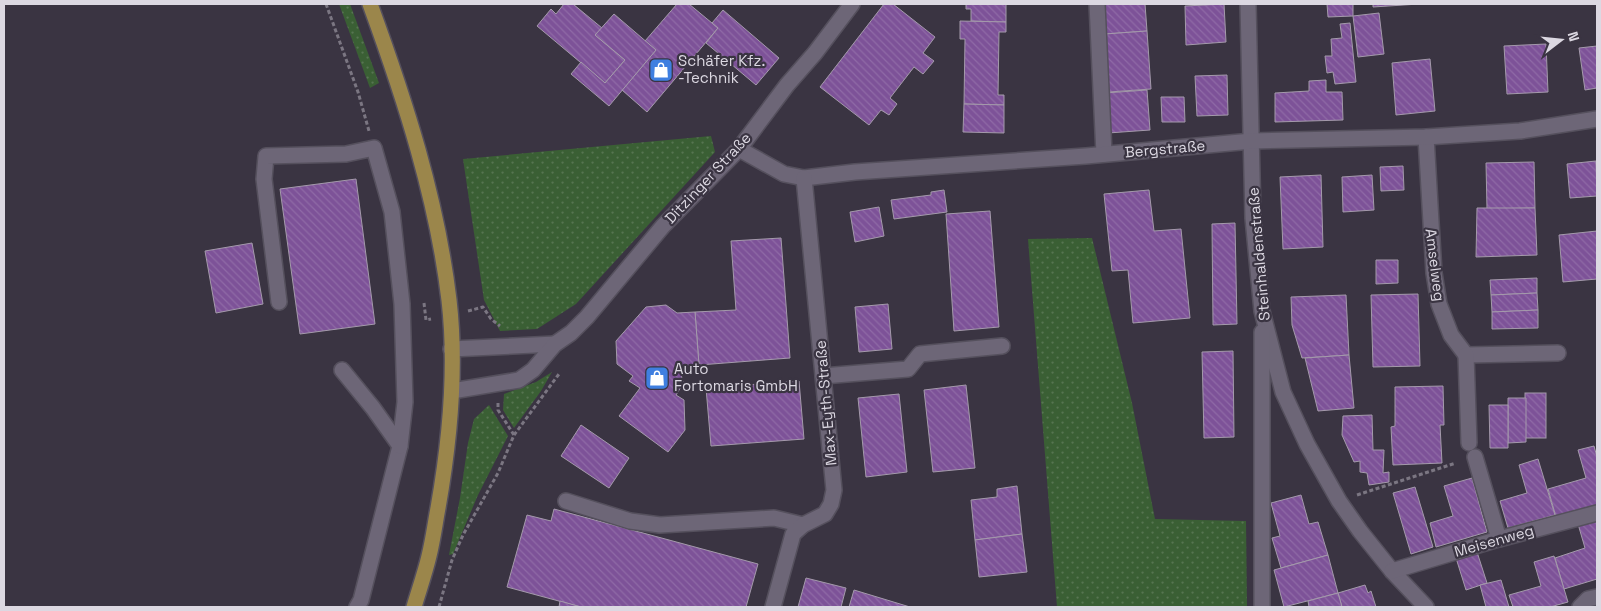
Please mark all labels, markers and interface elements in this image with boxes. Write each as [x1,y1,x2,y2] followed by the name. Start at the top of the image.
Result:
[1536,15,1586,65] north arrow
[1564,29,1583,43] text: N
[678,51,765,87] place label: Schäfer Kfz. -Technik
[648,57,674,83] shop icon: Schäfer Kfz. -Technik
[661,128,755,227] street label: Ditzinger Straße
[1124,136,1206,161] street label: Bergstraße
[1243,186,1274,321] street label: Steinhaldenstraße
[1422,227,1449,302] street label: Amselweg
[811,339,840,466] street label: Max-Eyth-Straße
[674,359,798,395] place label: Auto Fortomaris GmbH
[644,365,670,391] shop icon: Auto Fortomaris GmbH
[1452,520,1536,561] street label: Meisenweg

